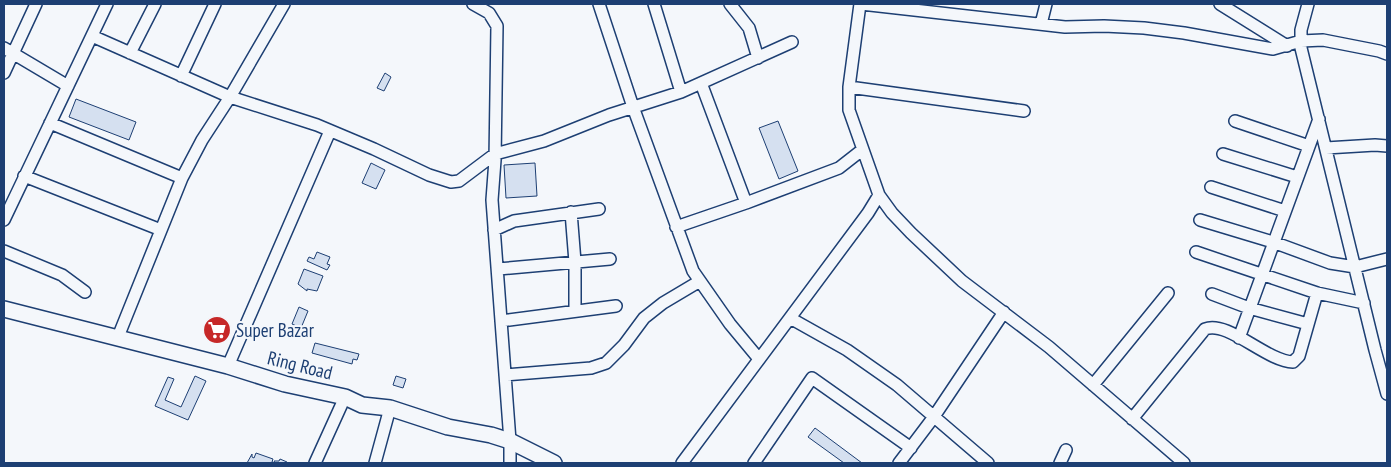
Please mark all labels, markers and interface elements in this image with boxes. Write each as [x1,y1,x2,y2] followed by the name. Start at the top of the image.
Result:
[202,315,232,345] supermarket icon: Super Bazar
[236,318,315,342] place label: Super Bazar
[265,345,335,385] street label: Ring Road

